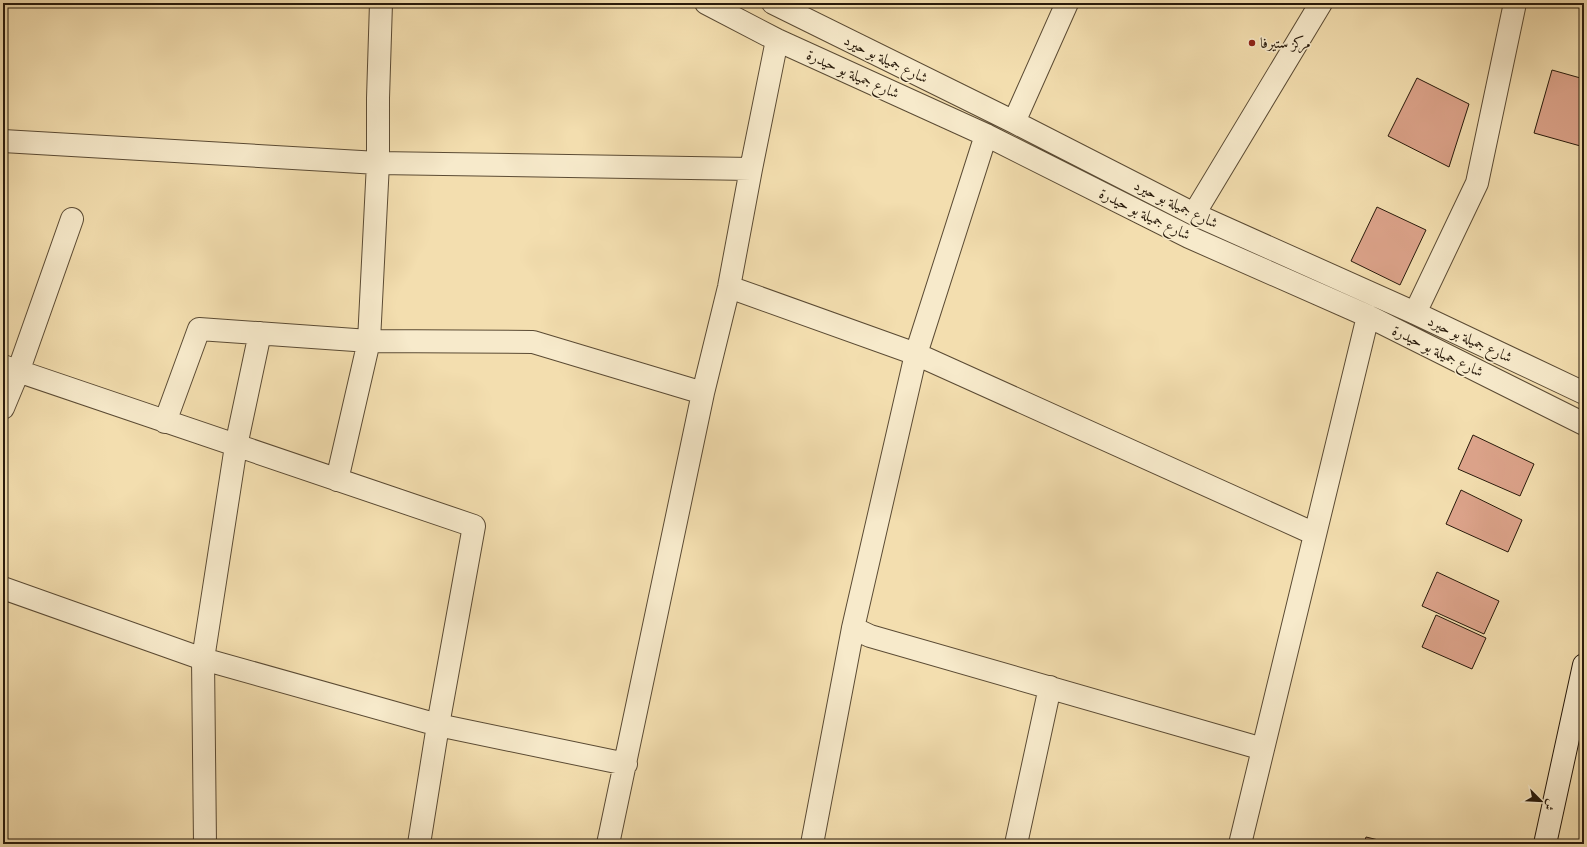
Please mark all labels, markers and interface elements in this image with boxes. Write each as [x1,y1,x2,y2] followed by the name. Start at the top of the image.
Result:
[839,29,932,91] street label: شارع جميلة بو حيرد
[1260,32,1311,54] place label: مركز ستيرفا
[1247,38,1257,48] marker: مركز ستيرفا
[802,44,903,106] street label: شارع جميلة بو حيدرة
[1129,174,1222,236] street label: شارع جميلة بو حيرد
[1095,182,1195,248] street label: شارع جميلة بو حيدرة
[1423,310,1516,370] street label: شارع جميلة بو حيرد
[1388,319,1488,385] street label: شارع جميلة بو حيدرة
[1521,781,1561,821] north arrow
[1541,797,1560,813] text: ش

